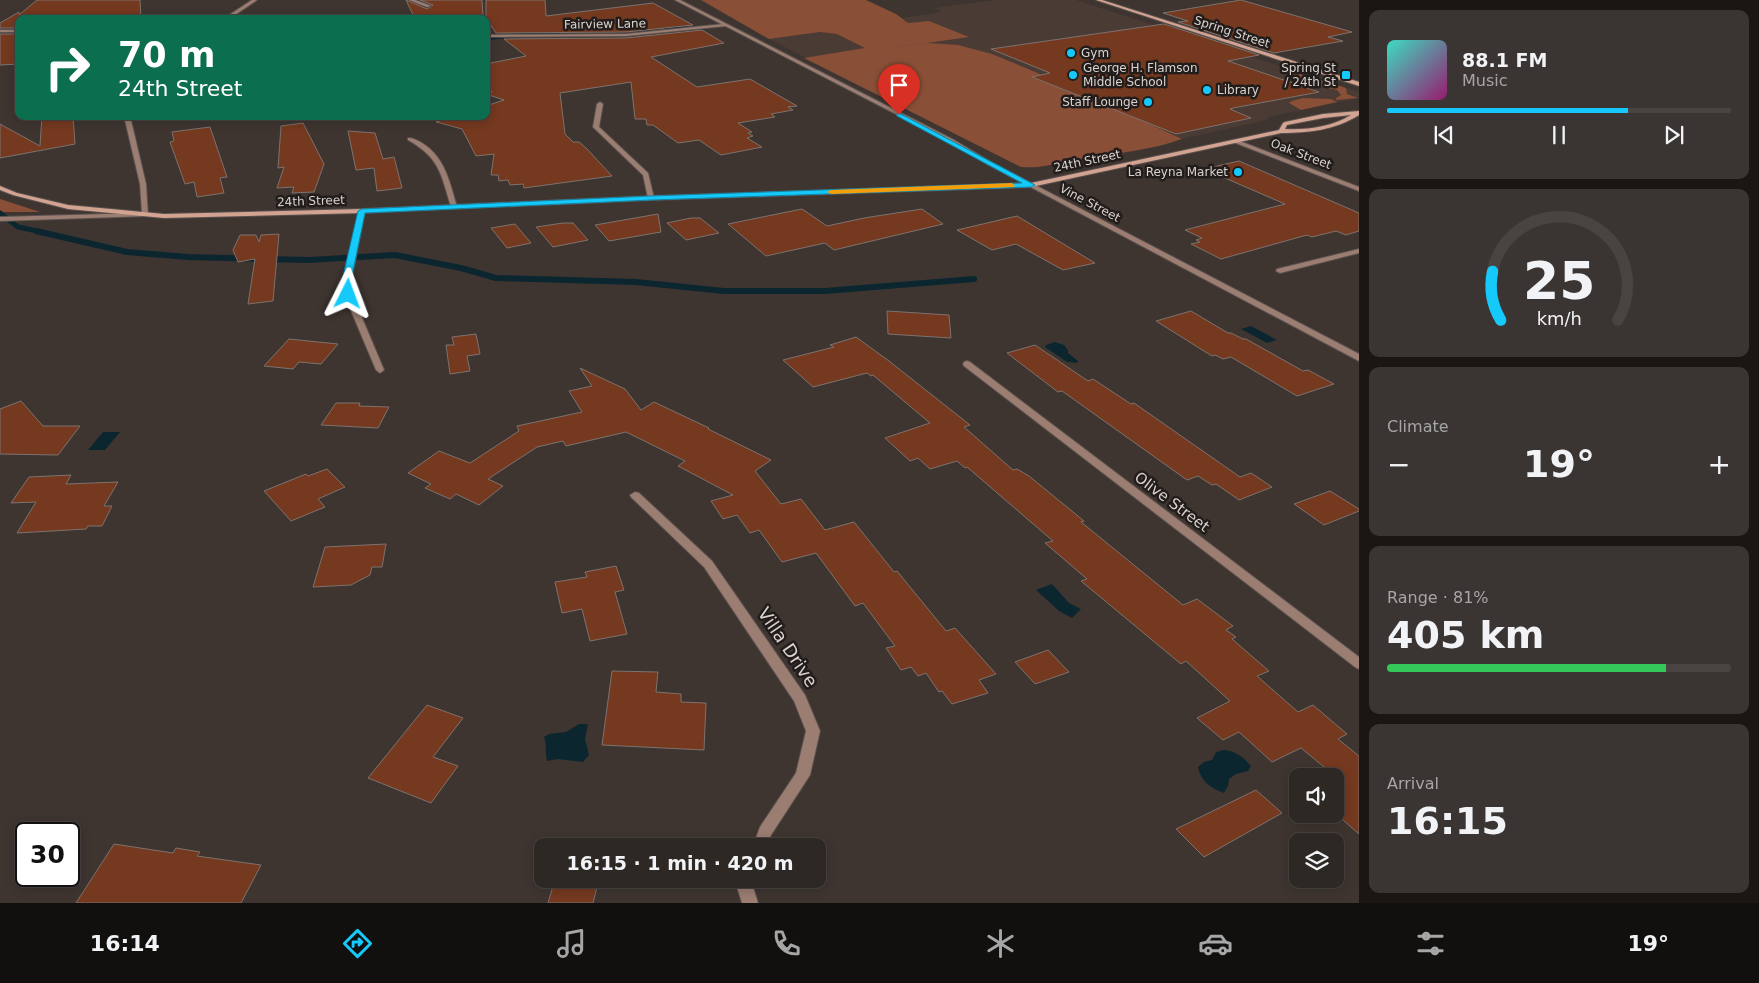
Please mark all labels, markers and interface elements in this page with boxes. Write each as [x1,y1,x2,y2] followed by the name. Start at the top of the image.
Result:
[1192,13,1272,51] street label: Spring Street
[564,16,646,32] street label: Fairview Lane
[35,35,100,100] icon: right
[118,35,215,75] text: 70 m
[1081,46,1109,60] place label: Gym
[1065,47,1077,59] marker: Gym
[1462,49,1547,71] text: 88.1 FM
[1083,61,1197,89] place label: George H. Flamson Middle School
[1281,61,1336,89] place label: Spring St / 24th St
[878,64,920,115] pin
[1067,69,1079,81] marker: George H. Flamson Middle School
[1340,69,1352,81] marker: Spring St / 24th St
[885,71,913,99] icon: arrive
[1462,71,1508,90] text: Music
[118,76,242,101] text: 24th Street
[1217,83,1259,97] place label: Library
[1201,84,1213,96] marker: Library
[1062,95,1138,109] place label: Staff Lounge
[1142,96,1154,108] marker: Staff Lounge
[1430,121,1458,149] icon: previous
[1545,121,1573,149] icon: pause
[1660,121,1688,149] icon: next
[1269,136,1334,172] street label: Oak Street
[1052,147,1122,175] street label: 24th Street
[1128,165,1228,179] place label: La Reyna Market
[1232,166,1244,178] marker: La Reyna Market
[1057,181,1123,225] street label: Vine Street
[277,193,345,209] street label: 24th Street
[1523,251,1595,311] text: 25
[321,267,373,319] position arrow
[1536,308,1582,329] text: km/h
[1387,417,1449,436] text: Climate
[1523,442,1595,486] text: 19°
[1387,448,1410,481] text: −
[1708,448,1731,481] text: +
[1131,468,1213,536] street label: Olive Street
[1387,588,1489,607] text: Range · 81%
[754,603,822,691] street label: Villa Drive
[1387,613,1544,657] text: 405 km
[1289,768,1344,888] map controls
[1289,768,1344,823] button: sound
[1387,774,1439,793] text: Arrival
[1387,799,1508,843] text: 16:15
[15,822,80,887] speed limit sign: 30
[1289,833,1344,888] button: layers
[566,852,794,874] text: 16:15 · 1 min · 420 m
[340,926,375,961] icon: directions
[554,926,589,961] icon: music
[769,926,804,961] icon: phone
[983,926,1018,961] icon: climate
[1198,926,1233,961] icon: car
[1413,926,1448,961] icon: filters
[90,931,160,956] text: 16:14
[1627,931,1669,956] text: 19°

